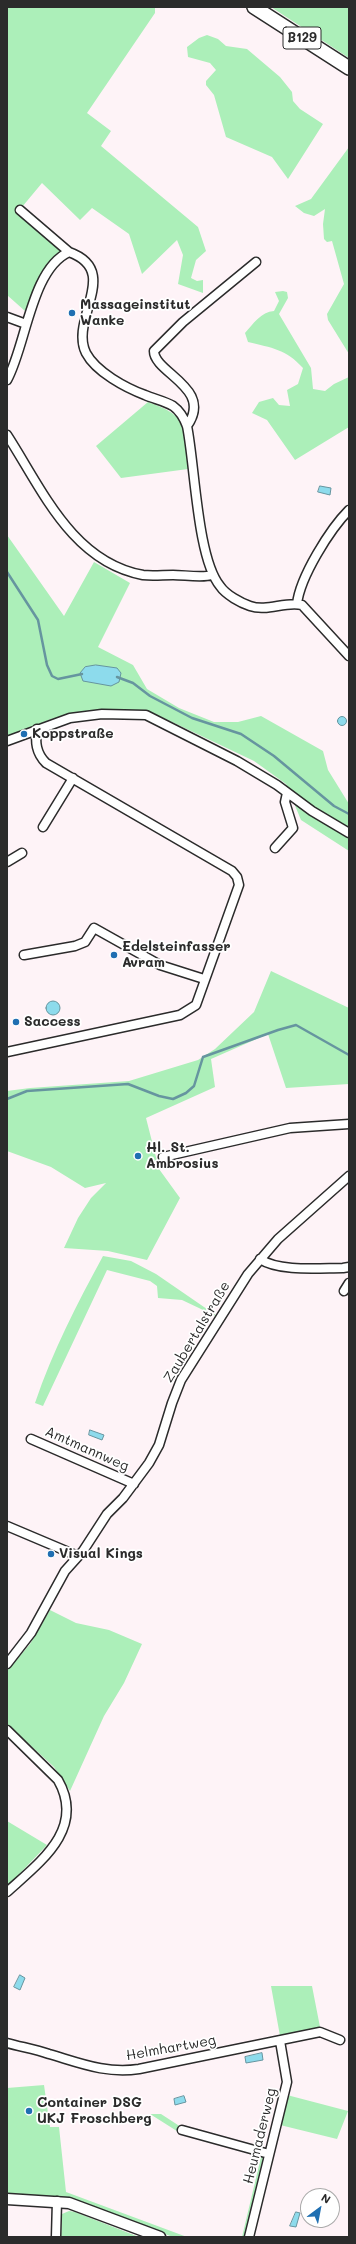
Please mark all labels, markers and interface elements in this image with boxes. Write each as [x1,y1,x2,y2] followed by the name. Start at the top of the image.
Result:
[283,27,321,49] road number: B129
[80,297,191,330] place label: Massageinstitut Wanke
[67,308,77,318] marker: Massageinstitut Wanke
[32,726,114,742] place label: Koppstraße
[19,729,29,739] marker: Koppstraße
[122,939,231,972] place label: Edelsteinfasser Avram
[109,950,119,960] marker: Edelsteinfasser Avram
[24,1014,81,1030] place label: Saccess
[11,1017,21,1027] marker: Saccess
[146,1140,218,1172] place label: Hl. St. Ambrosius
[133,1151,143,1161] marker: Hl. St. Ambrosius
[160,1278,234,1386] street label: Zaubertalstraße
[42,1423,132,1475] street label: Amtmannweg
[59,1546,143,1562] place label: Visual Kings
[46,1549,56,1559] marker: Visual Kings
[125,2032,217,2064] street label: Helmhartweg
[240,2086,280,2186] street label: Heumaderweg
[37,2095,152,2128] place label: Container DSG UKJ Froschberg
[24,2106,34,2116] marker: Container DSG UKJ Froschberg
[300,2188,340,2228] north arrow
[319,2190,334,2207] text: N

